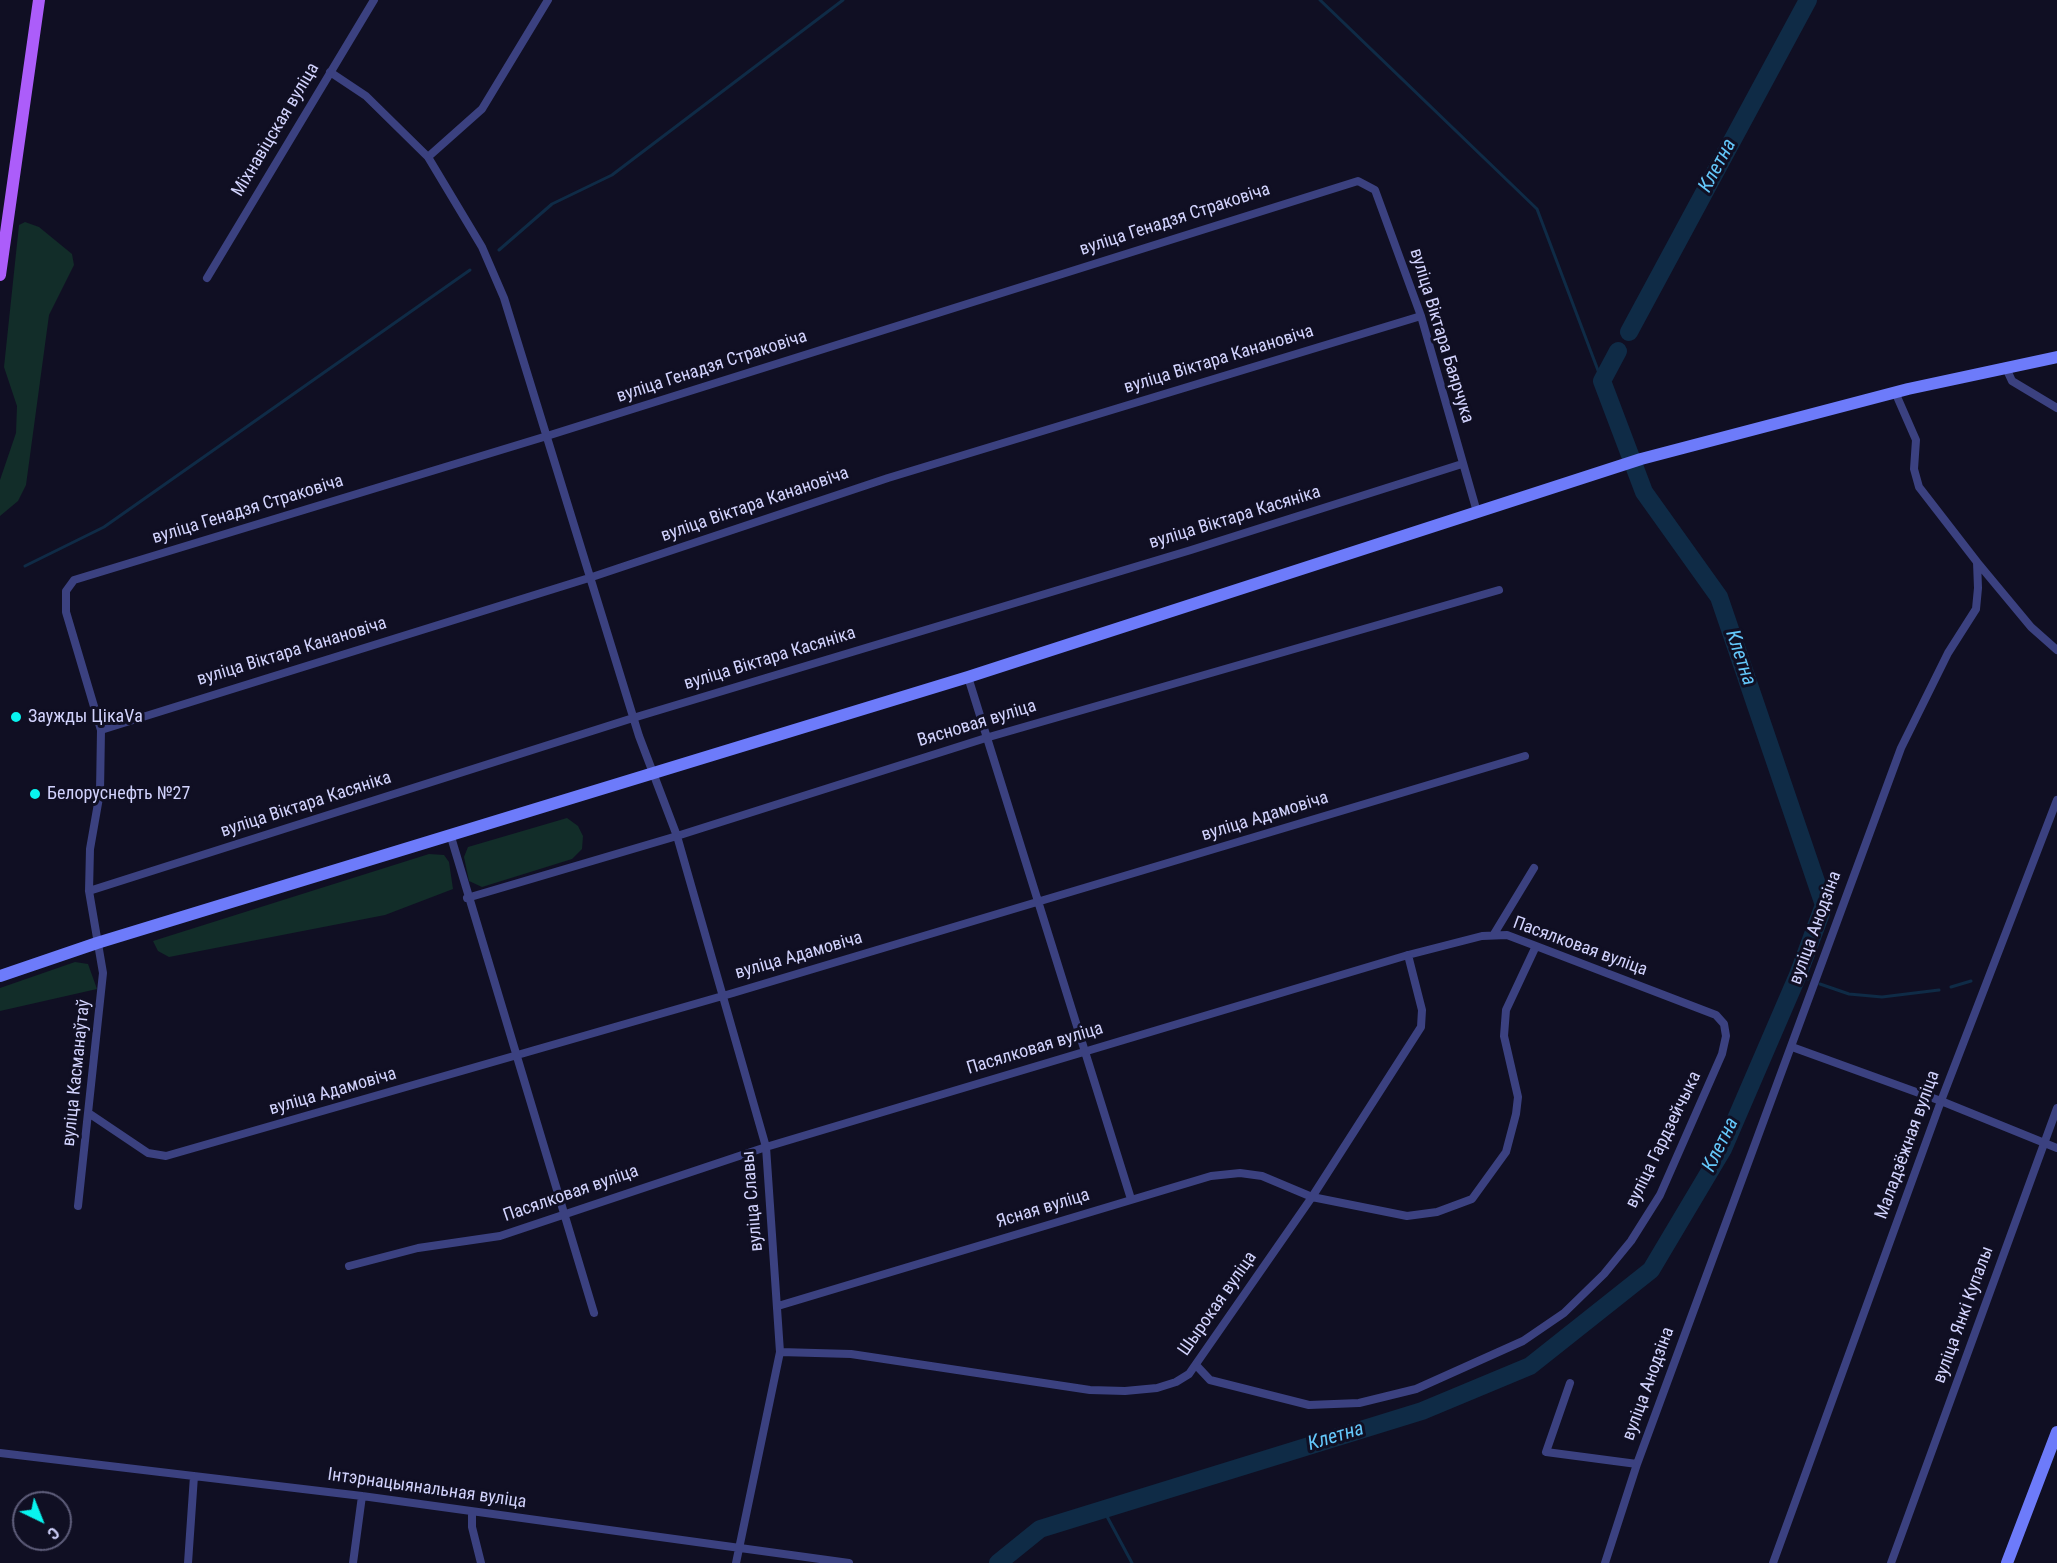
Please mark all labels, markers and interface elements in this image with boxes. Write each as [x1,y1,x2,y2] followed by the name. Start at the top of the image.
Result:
[228,59,324,201] street label: Міхнавіцская вуліца
[1694,135,1742,197] water label: Клетна
[1077,179,1273,261] street label: вуліца Генадзя Страковіча
[1404,246,1478,426] street label: вуліца Віктара Баярчука
[1122,321,1316,399] street label: вуліца Віктара Канановіча
[614,326,810,408] street label: вуліца Генадзя Страковіча
[658,463,852,547] street label: вуліца Віктара Канановіча
[150,471,346,549] street label: вуліца Генадзя Страковіча
[1147,482,1323,554] street label: вуліца Віктара Касяніка
[195,613,389,691] street label: вуліца Віктара Канановіча
[682,623,858,695] street label: вуліца Віктара Касяніка
[1719,627,1761,689] water label: Клетна
[915,696,1039,752] street label: Вясновая вуліца
[28,706,143,728] place label: Заужды ЦікаVа
[9,710,23,724] marker: Заужды ЦікаVа
[218,767,394,843] street label: вуліца Віктара Касяніка
[47,783,190,805] place label: Белоруснефть №27
[28,787,42,801] marker: Белоруснефть №27
[1199,787,1331,847] street label: вуліца Адамовіча
[1785,868,1847,988] street label: вуліца Анодзіна
[1510,913,1650,981] street label: Пасялковая вуліца
[733,928,865,984] street label: вуліца Адамовіча
[59,999,95,1147] street label: вуліца Касманаўтаў
[964,1018,1106,1080] street label: Пасялковая вуліца
[267,1064,399,1120] street label: вуліца Адамовіча
[1622,1068,1706,1212] street label: вуліца Гардзейчыка
[1871,1068,1945,1222] street label: Маладзёжная вуліца
[1698,1114,1744,1176] water label: Клетна
[738,1150,768,1252] street label: вуліца Славы
[501,1161,641,1227] street label: Пасялковая вуліца
[994,1185,1092,1233] street label: Ясная вуліца
[1929,1244,1999,1386] street label: вуліца Янкі Купалы
[1174,1248,1262,1360] street label: Шырокая вуліца
[1618,1324,1680,1444] street label: вуліца Анодзіна
[1305,1417,1367,1457] water label: Клетна
[326,1464,528,1514] street label: Інтэрнацыянальная вуліца
[12,1491,72,1551] north arrow
[43,1523,63,1543] text: С

